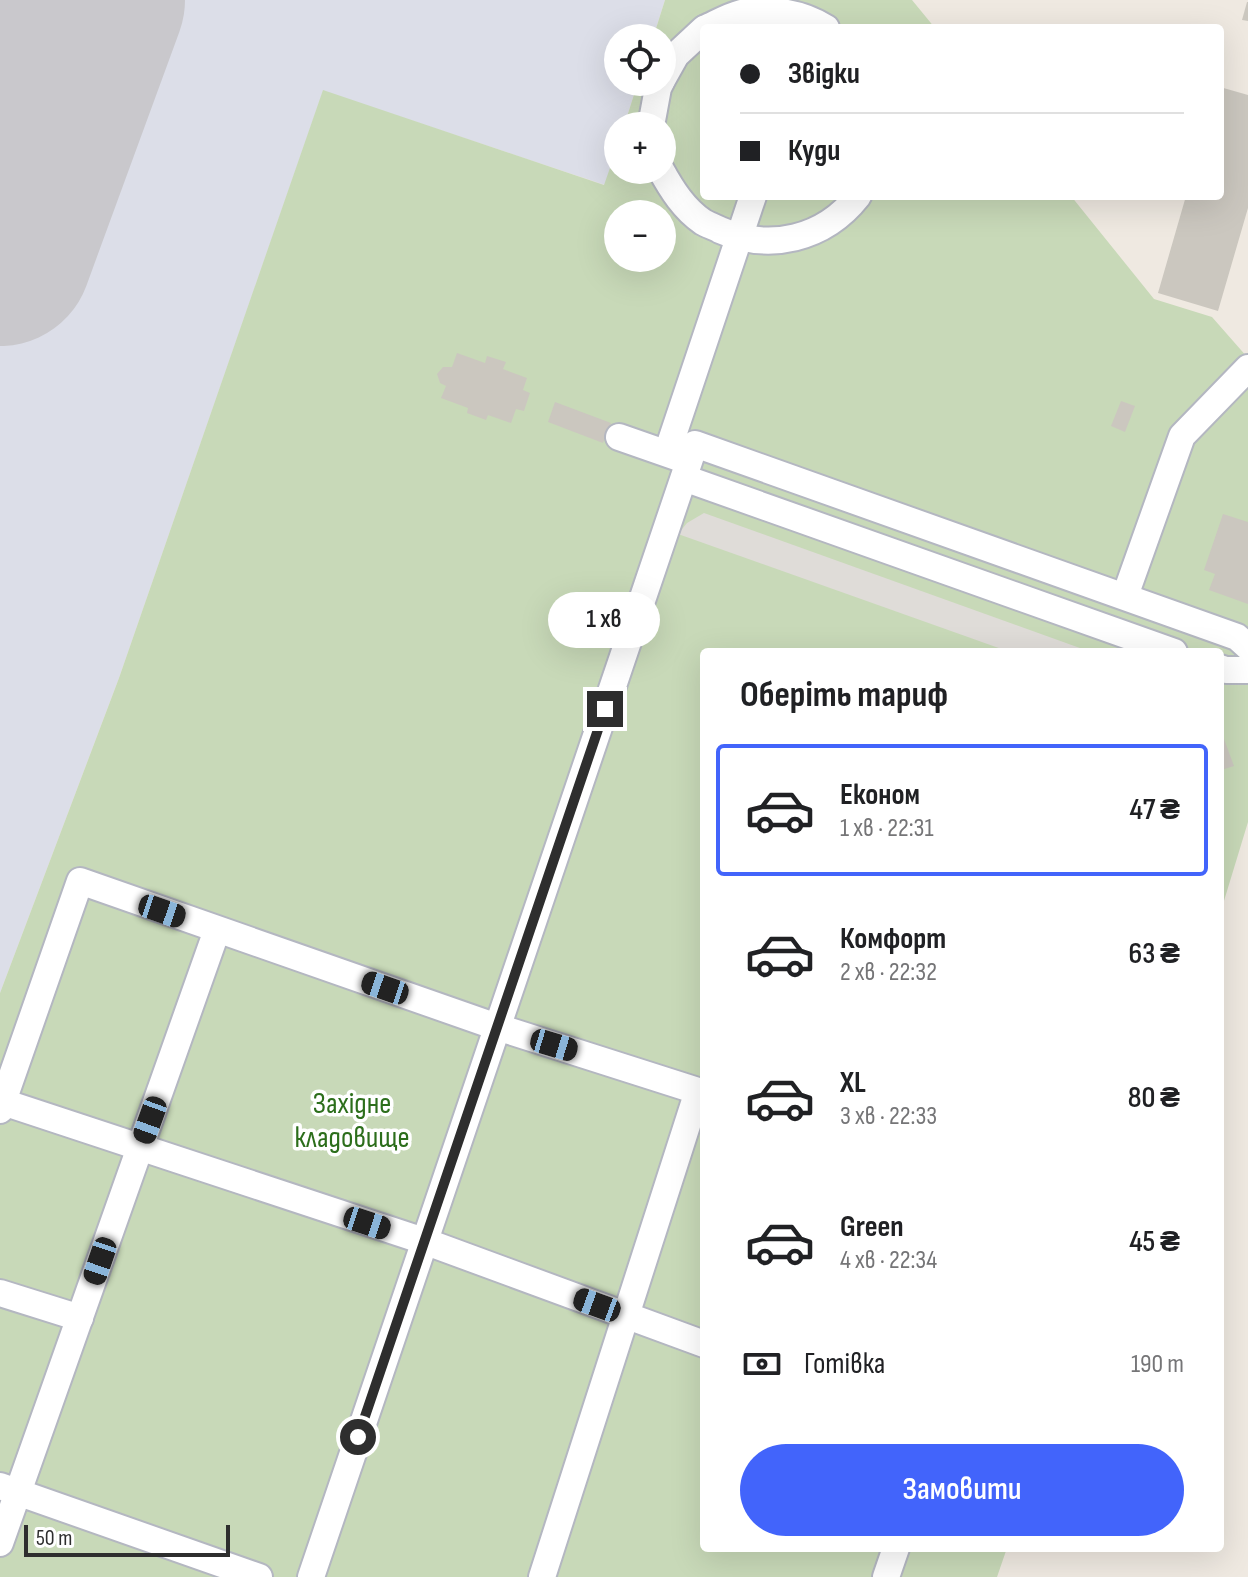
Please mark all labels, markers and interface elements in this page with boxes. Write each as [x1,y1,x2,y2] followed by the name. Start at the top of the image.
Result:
[604,24,676,272] map controls
[604,24,676,96] button: locate
[788,56,860,92] text: Звідки
[604,112,676,184] button: +
[788,133,840,169] text: Куди
[604,200,676,272] button: −
[549,593,661,649] callout: 1 хв
[586,604,622,635] text: 1 хв
[740,674,948,717] text: Оберіть тариф
[587,691,623,727] route end
[744,774,816,846] icon: car
[840,777,920,813] text: Економ
[1130,792,1180,828] text: 47 ₴
[840,813,934,844] text: 1 хв · 22:31
[135,892,189,930] car
[744,918,816,990] icon: car
[840,921,946,957] text: Комфорт
[1128,936,1180,972] text: 63 ₴
[840,957,937,988] text: 2 хв · 22:32
[358,969,412,1007] car
[528,1027,580,1063] car
[744,1062,816,1134] icon: car
[840,1065,866,1101] text: XL
[1128,1080,1180,1116] text: 80 ₴
[294,1086,410,1156] park label: Західне кладовище
[131,1093,169,1147] car
[840,1101,937,1132] text: 3 хв · 22:33
[340,1204,394,1242] car
[744,1206,816,1278] icon: car
[840,1209,904,1245] text: Green
[1129,1224,1180,1260] text: 45 ₴
[81,1234,119,1288] car
[840,1245,937,1276] text: 4 хв · 22:34
[570,1286,624,1324] car
[740,1342,784,1386] icon: cash
[804,1346,885,1382] text: Готівка
[1131,1349,1184,1380] text: 190 m
[340,1419,376,1455] route start
[740,1444,1184,1536] button: Замовити
[24,1521,230,1557] scale bar
[36,1525,72,1552] text: 50 m

